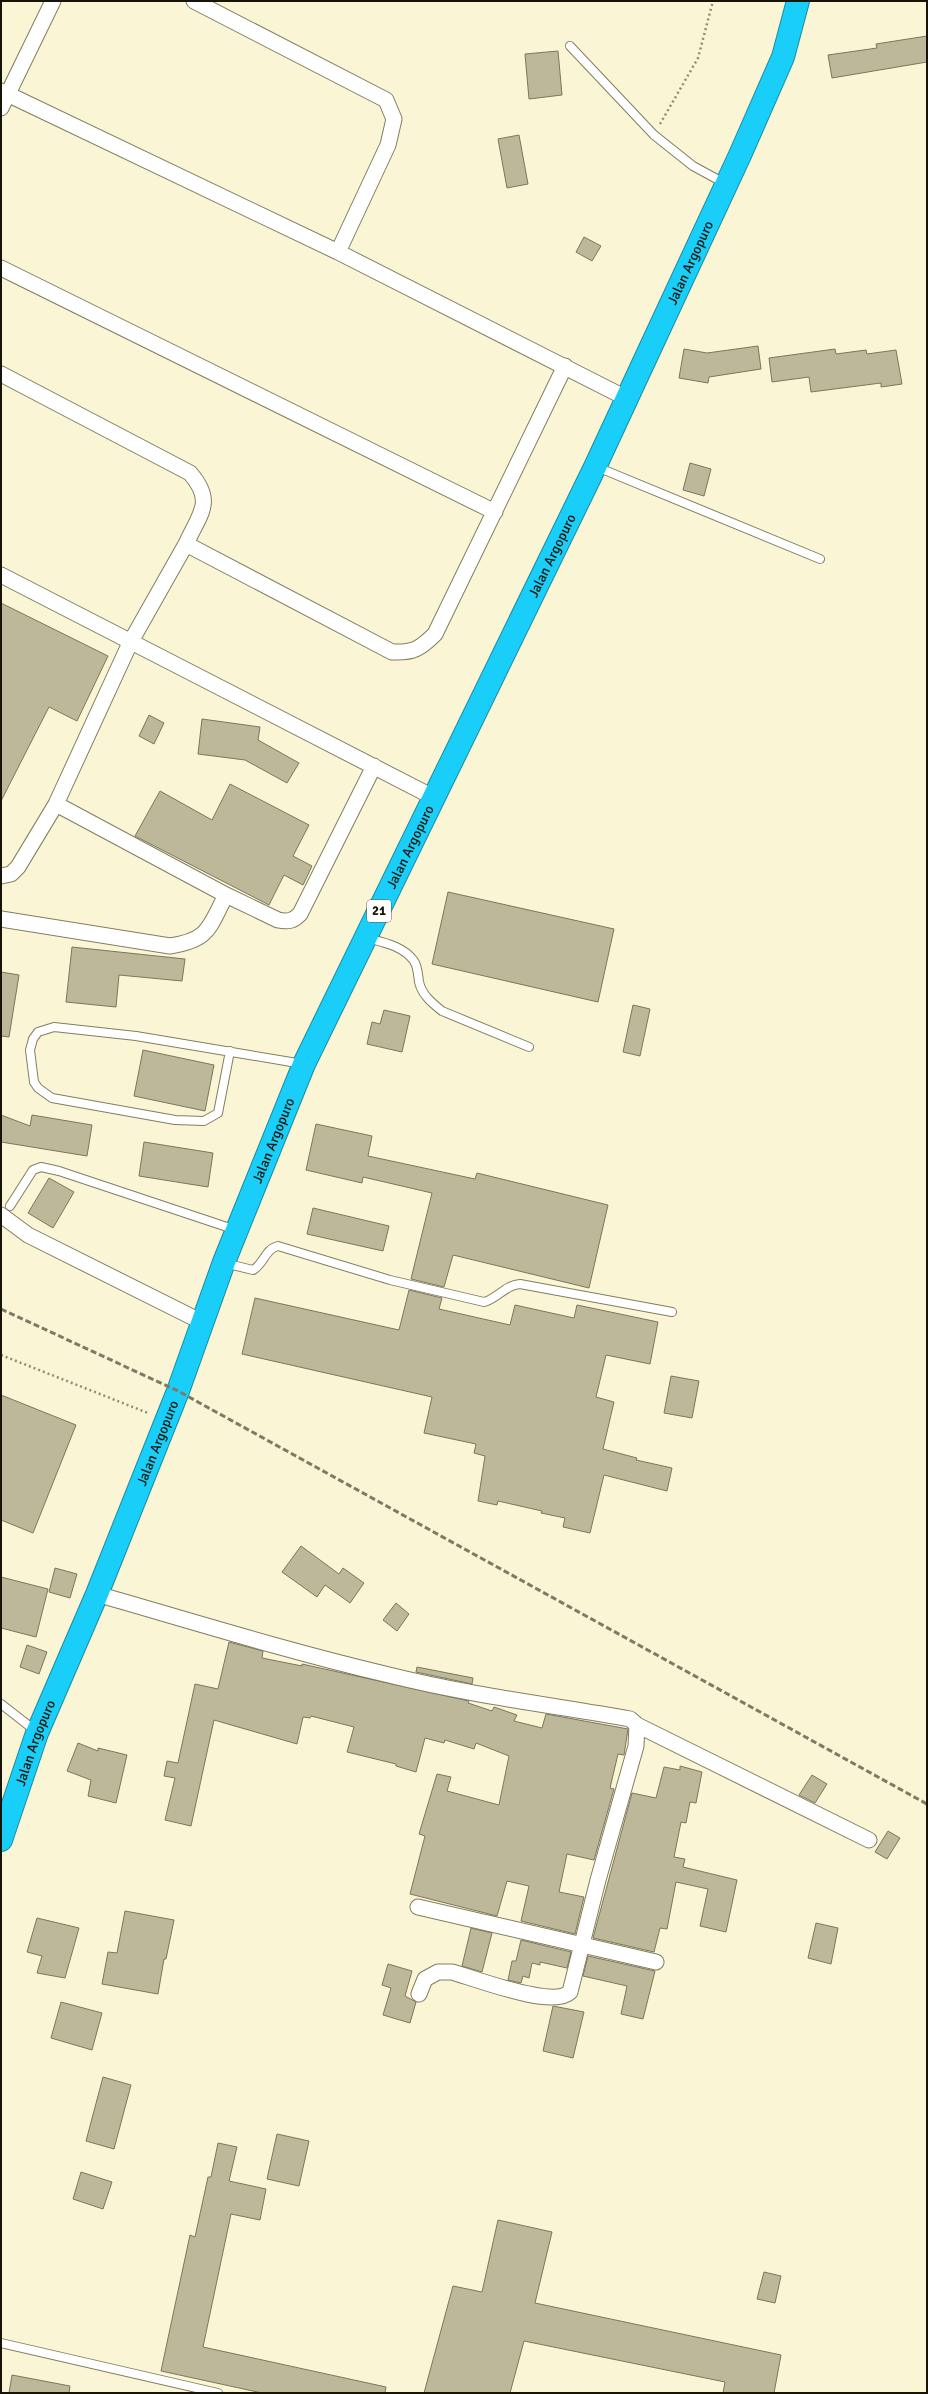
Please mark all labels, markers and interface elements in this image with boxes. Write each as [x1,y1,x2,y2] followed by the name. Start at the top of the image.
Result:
[663,218,717,307] street label: Jalan Argopuro
[524,511,579,600] street label: Jalan Argopuro
[382,802,437,891] street label: Jalan Argopuro
[367,900,391,922] road number: 21
[248,1095,298,1186] street label: Jalan Argopuro
[133,1398,182,1488] street label: Jalan Argopuro
[11,1697,59,1788] street label: Jalan Argopuro

